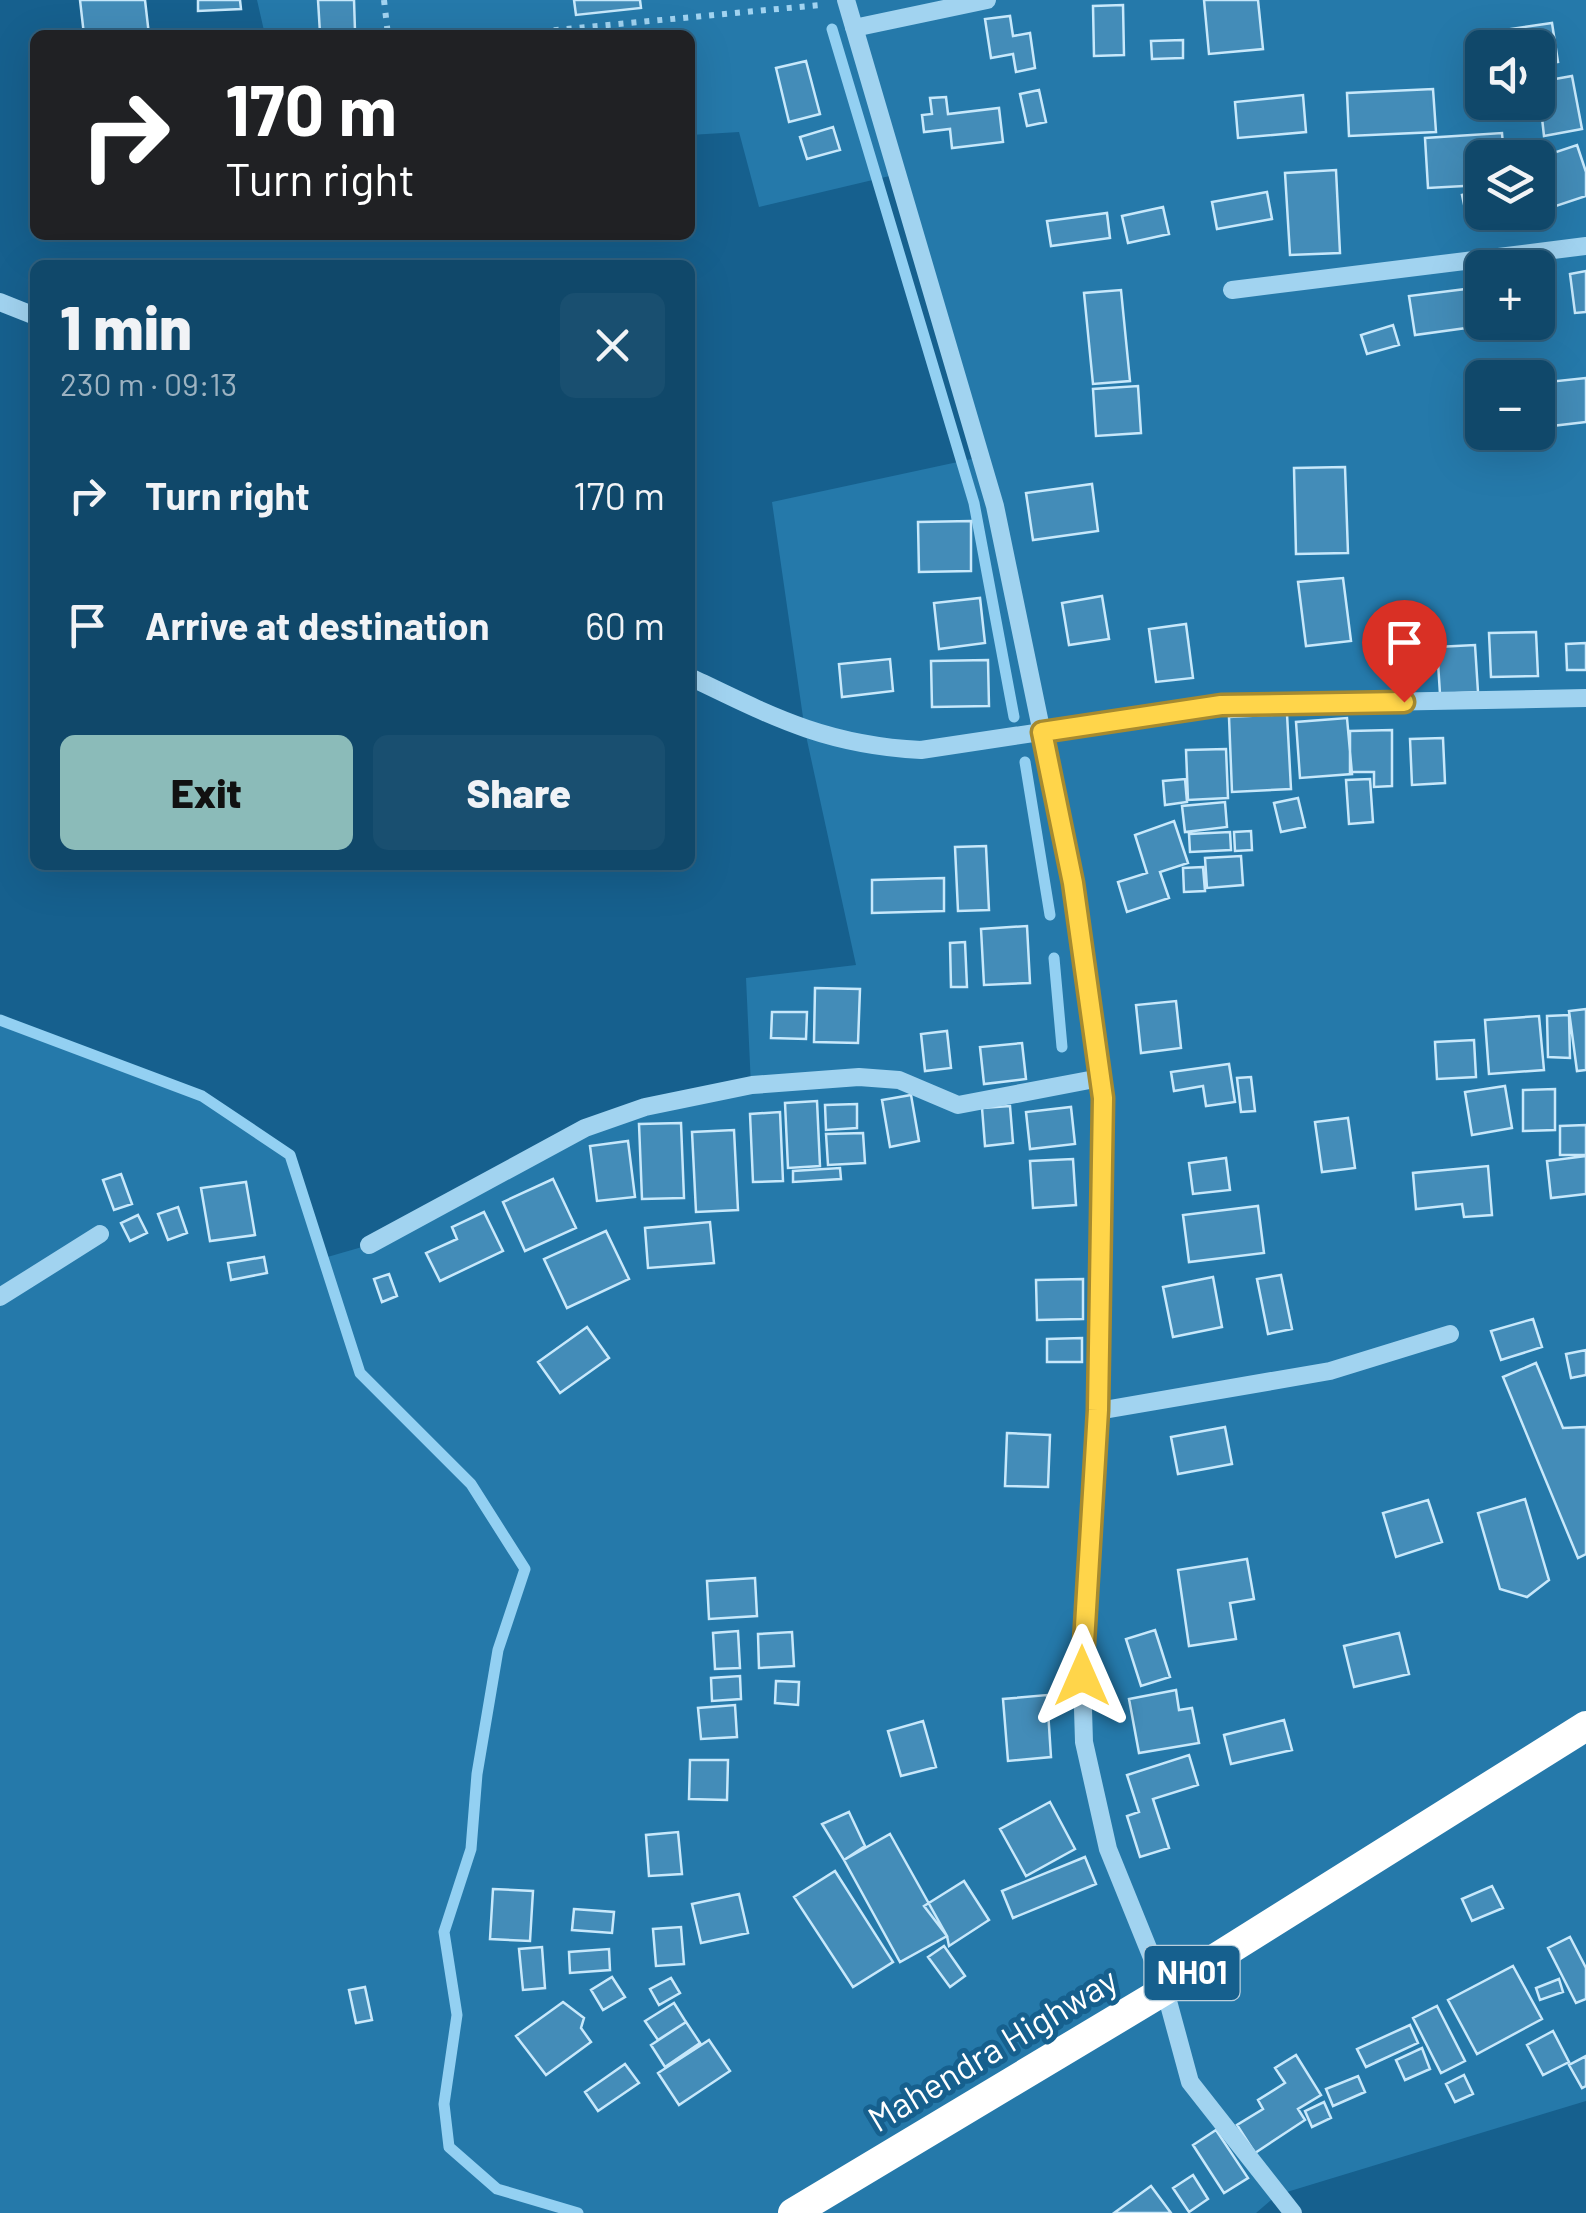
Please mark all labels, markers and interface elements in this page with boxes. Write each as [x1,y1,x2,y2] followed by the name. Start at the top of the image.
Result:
[1465,30,1555,450] map controls
[1465,30,1555,120] button: sound
[225,66,397,150] text: 170 m
[60,70,190,200] icon: right
[1465,140,1555,230] button: layers
[225,151,415,205] text: Turn right
[1465,250,1555,340] button: +
[60,290,192,362] text: 1 min
[560,293,665,398] button: close
[1465,360,1555,450] button: −
[60,364,237,402] text: 230 m · 09:13
[60,468,115,523] icon: right
[145,472,310,518] text: Turn right
[573,472,665,518] text: 170 m
[60,598,115,653] icon: arrive
[1362,600,1447,703] pin
[145,602,490,648] text: Arrive at destination
[585,602,665,648] text: 60 m
[1377,615,1432,670] icon: arrive
[60,735,353,850] button: Exit
[373,735,665,850] button: Share
[1030,1624,1134,1728] position arrow
[1144,1946,1240,2000] road number: NH01
[860,1957,1124,2139] street label: Mahendra Highway

